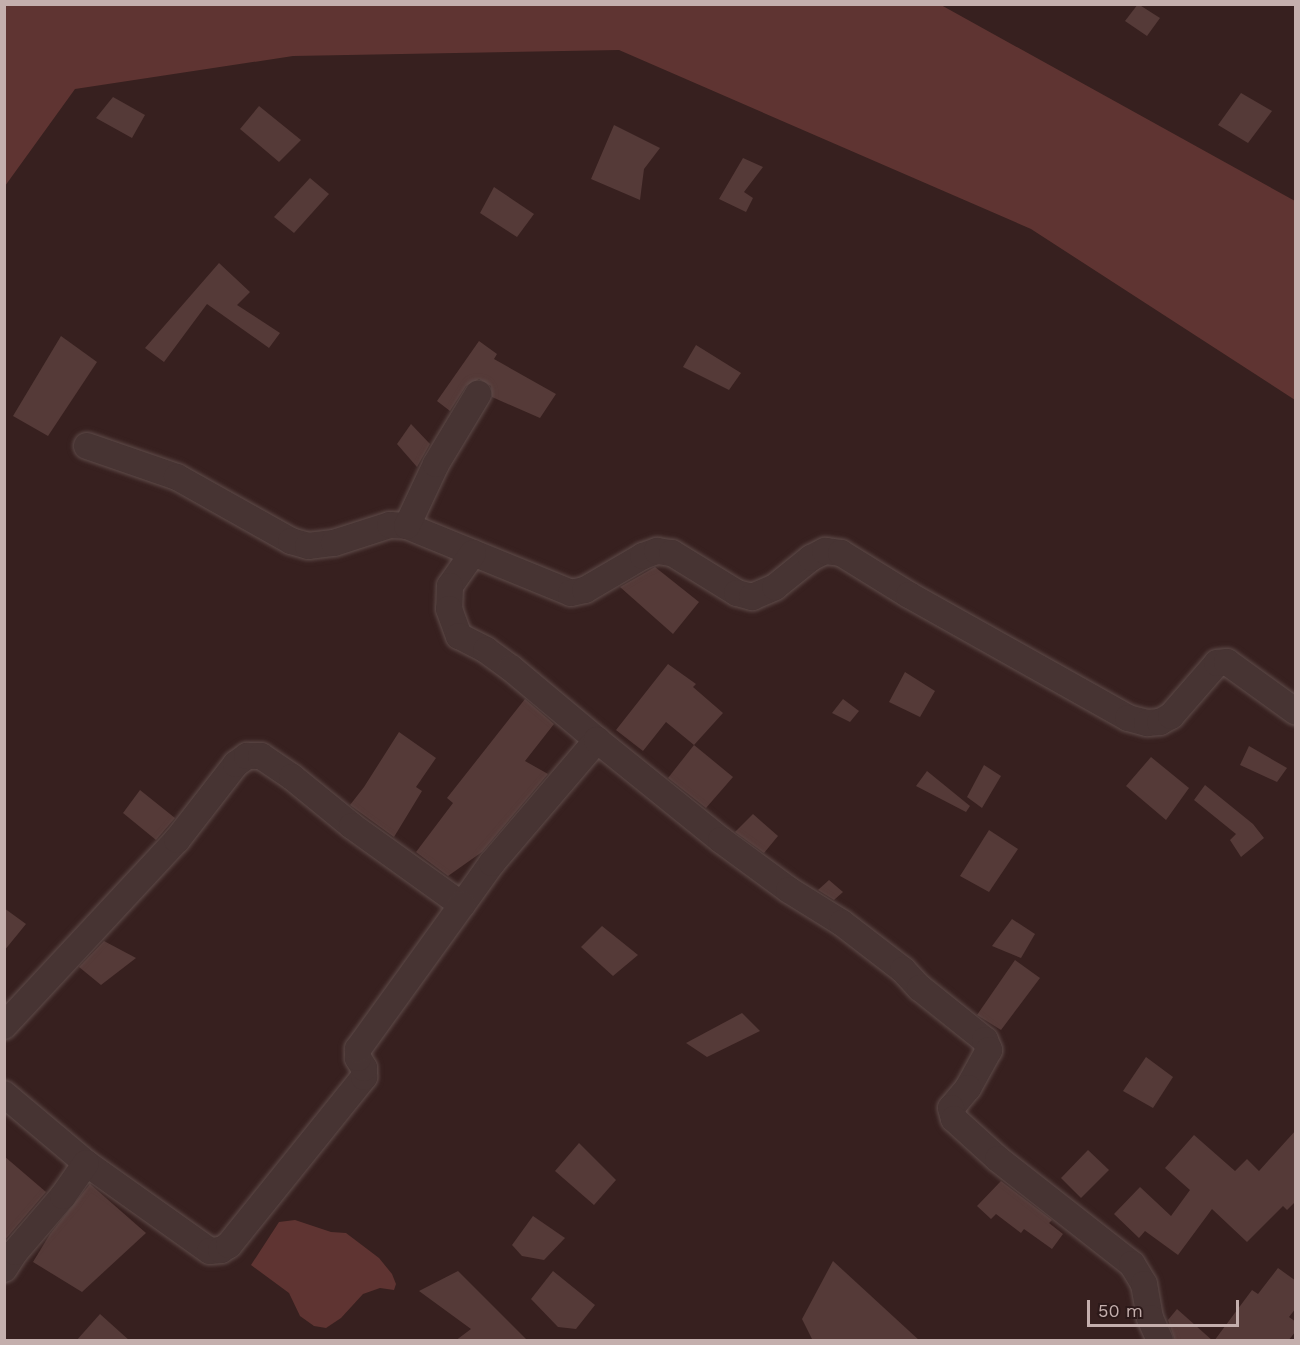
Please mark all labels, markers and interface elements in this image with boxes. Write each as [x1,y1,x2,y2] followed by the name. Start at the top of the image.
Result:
[1090,1288,1242,1326] scale bar
[1098,1300,1143,1321] text: 50 m

